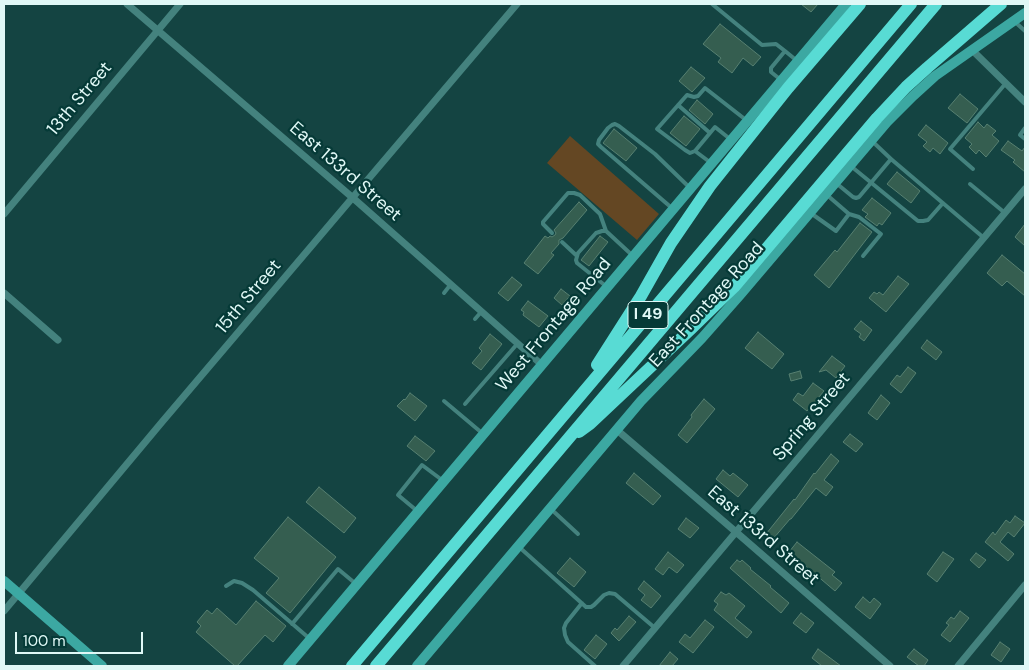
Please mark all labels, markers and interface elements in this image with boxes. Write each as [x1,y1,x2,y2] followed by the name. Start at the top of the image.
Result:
[43,58,117,140] street label: 13th Street
[285,118,405,226] street label: East 133rd Street
[645,238,769,372] street label: East Frontage Road
[492,254,616,396] street label: West Frontage Road
[212,256,286,338] street label: 15th Street
[628,302,668,328] road number: I 49
[769,368,855,466] street label: Spring Street
[703,482,823,590] street label: East 133rd Street
[18,622,145,654] scale bar
[23,631,66,651] text: 100 m

